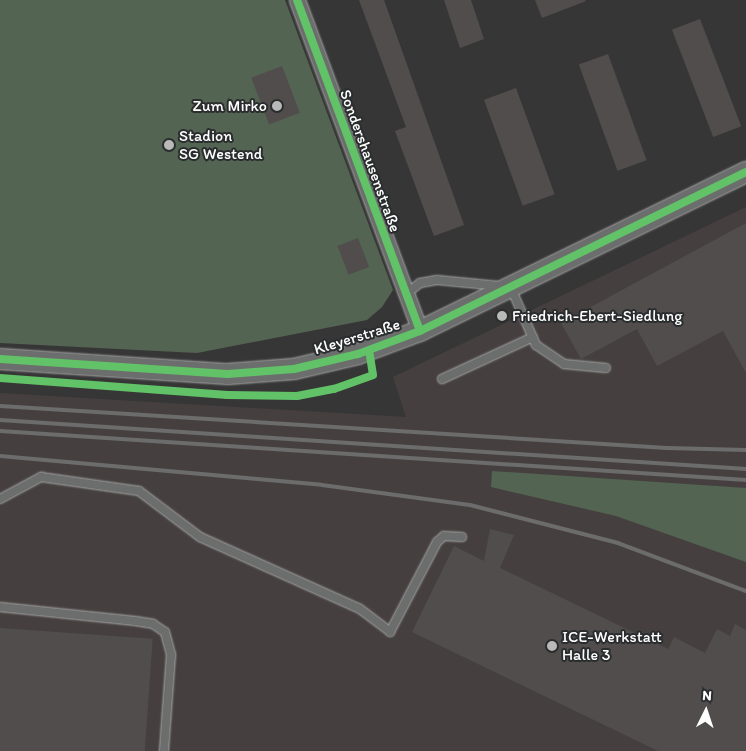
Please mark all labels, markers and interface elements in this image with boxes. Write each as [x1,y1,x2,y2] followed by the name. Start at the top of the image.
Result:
[335,87,405,235] street label: Sondershausenstraße
[193,96,267,116] place label: Zum Mirko
[271,100,283,112] marker: Zum Mirko
[179,126,262,164] place label: Stadion SG Westend
[163,139,175,151] marker: Stadion SG Westend
[512,306,682,326] place label: Friedrich-Ebert-Siedlung
[496,310,508,322] marker: Friedrich-Ebert-Siedlung
[312,315,402,359] street label: Kleyerstraße
[562,627,662,665] place label: ICE-Werkstatt Halle 3
[546,640,558,652] marker: ICE-Werkstatt Halle 3
[681,686,731,736] north arrow
[702,687,712,704] text: N

